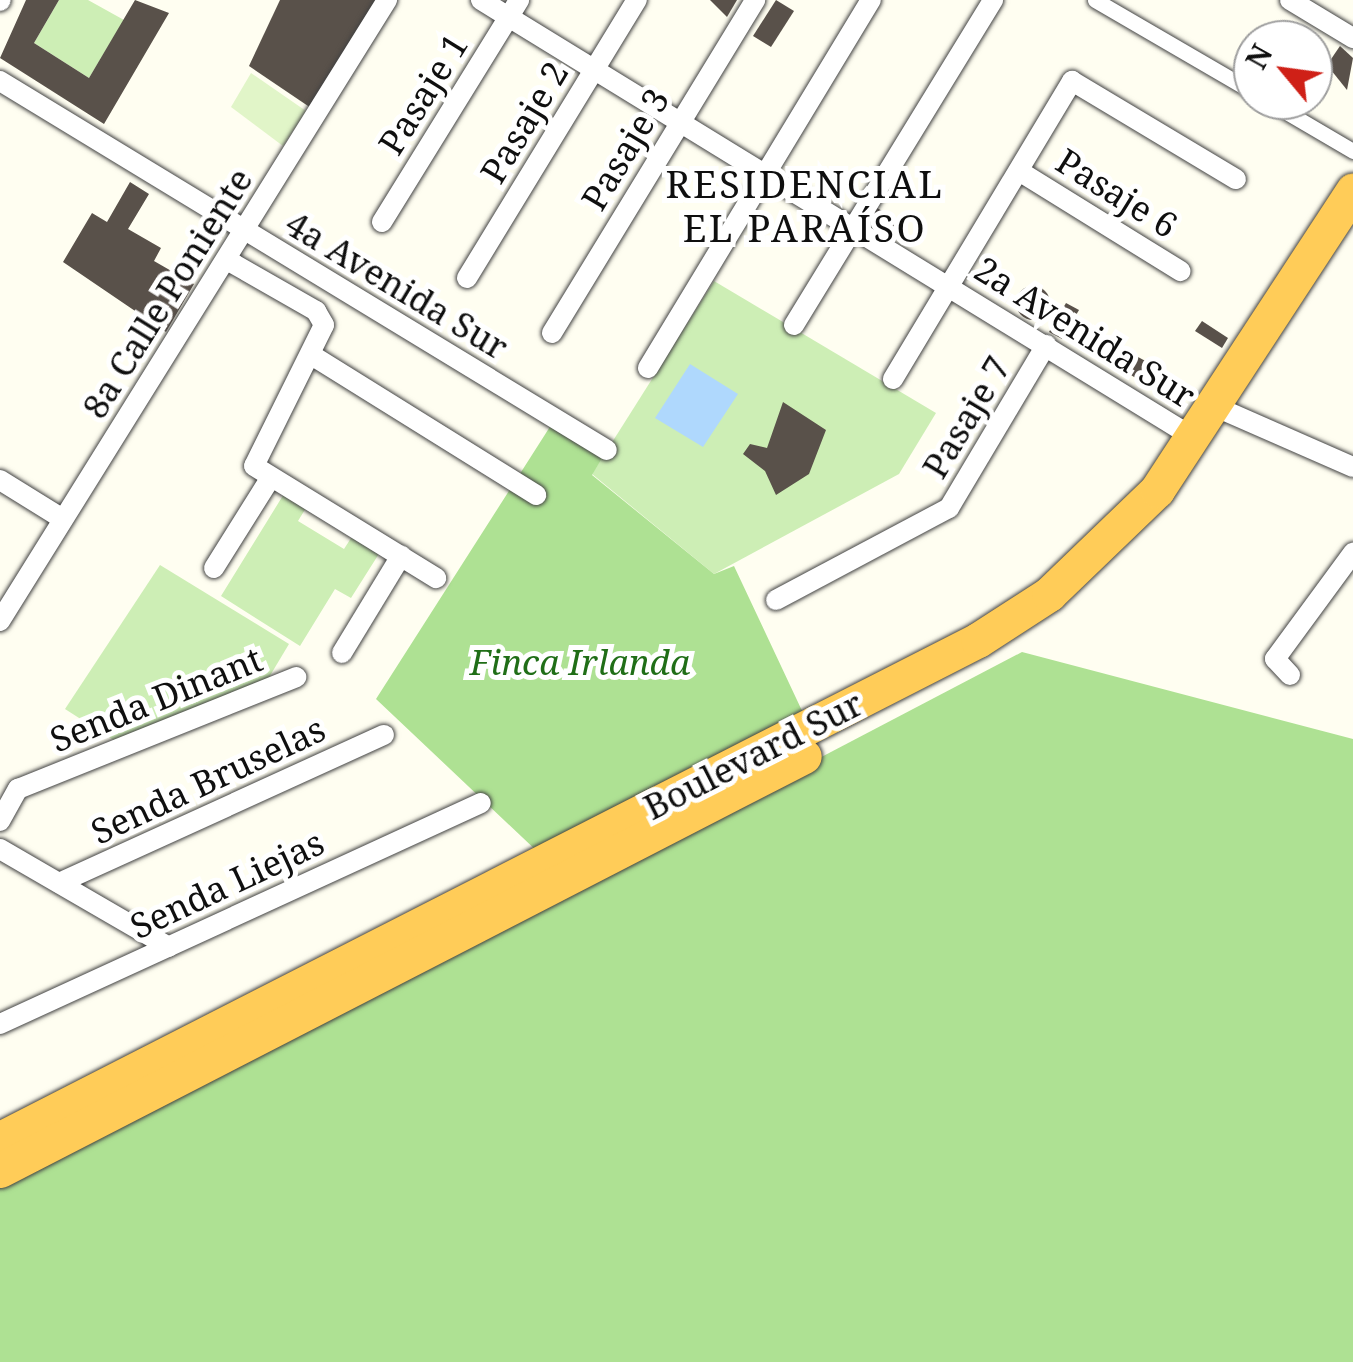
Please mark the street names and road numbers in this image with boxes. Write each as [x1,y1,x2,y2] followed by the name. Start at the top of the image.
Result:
[370,26,476,162] street label: Pasaje 1
[471,54,577,190] street label: Pasaje 2
[572,81,678,217] street label: Pasaje 3
[1049,140,1185,246] street label: Pasaje 6
[73,160,261,426] street label: 8a Calle Poniente
[278,202,516,368] street label: 4a Avenida Sur
[967,247,1203,417] street label: 2a Avenida Sur
[913,349,1019,485] street label: Pasaje 7
[44,637,268,761] street label: Senda Dinant
[637,682,869,828] street label: Boulevard Sur
[84,707,332,853] street label: Senda Bruselas
[124,821,330,947] street label: Senda Liejas

